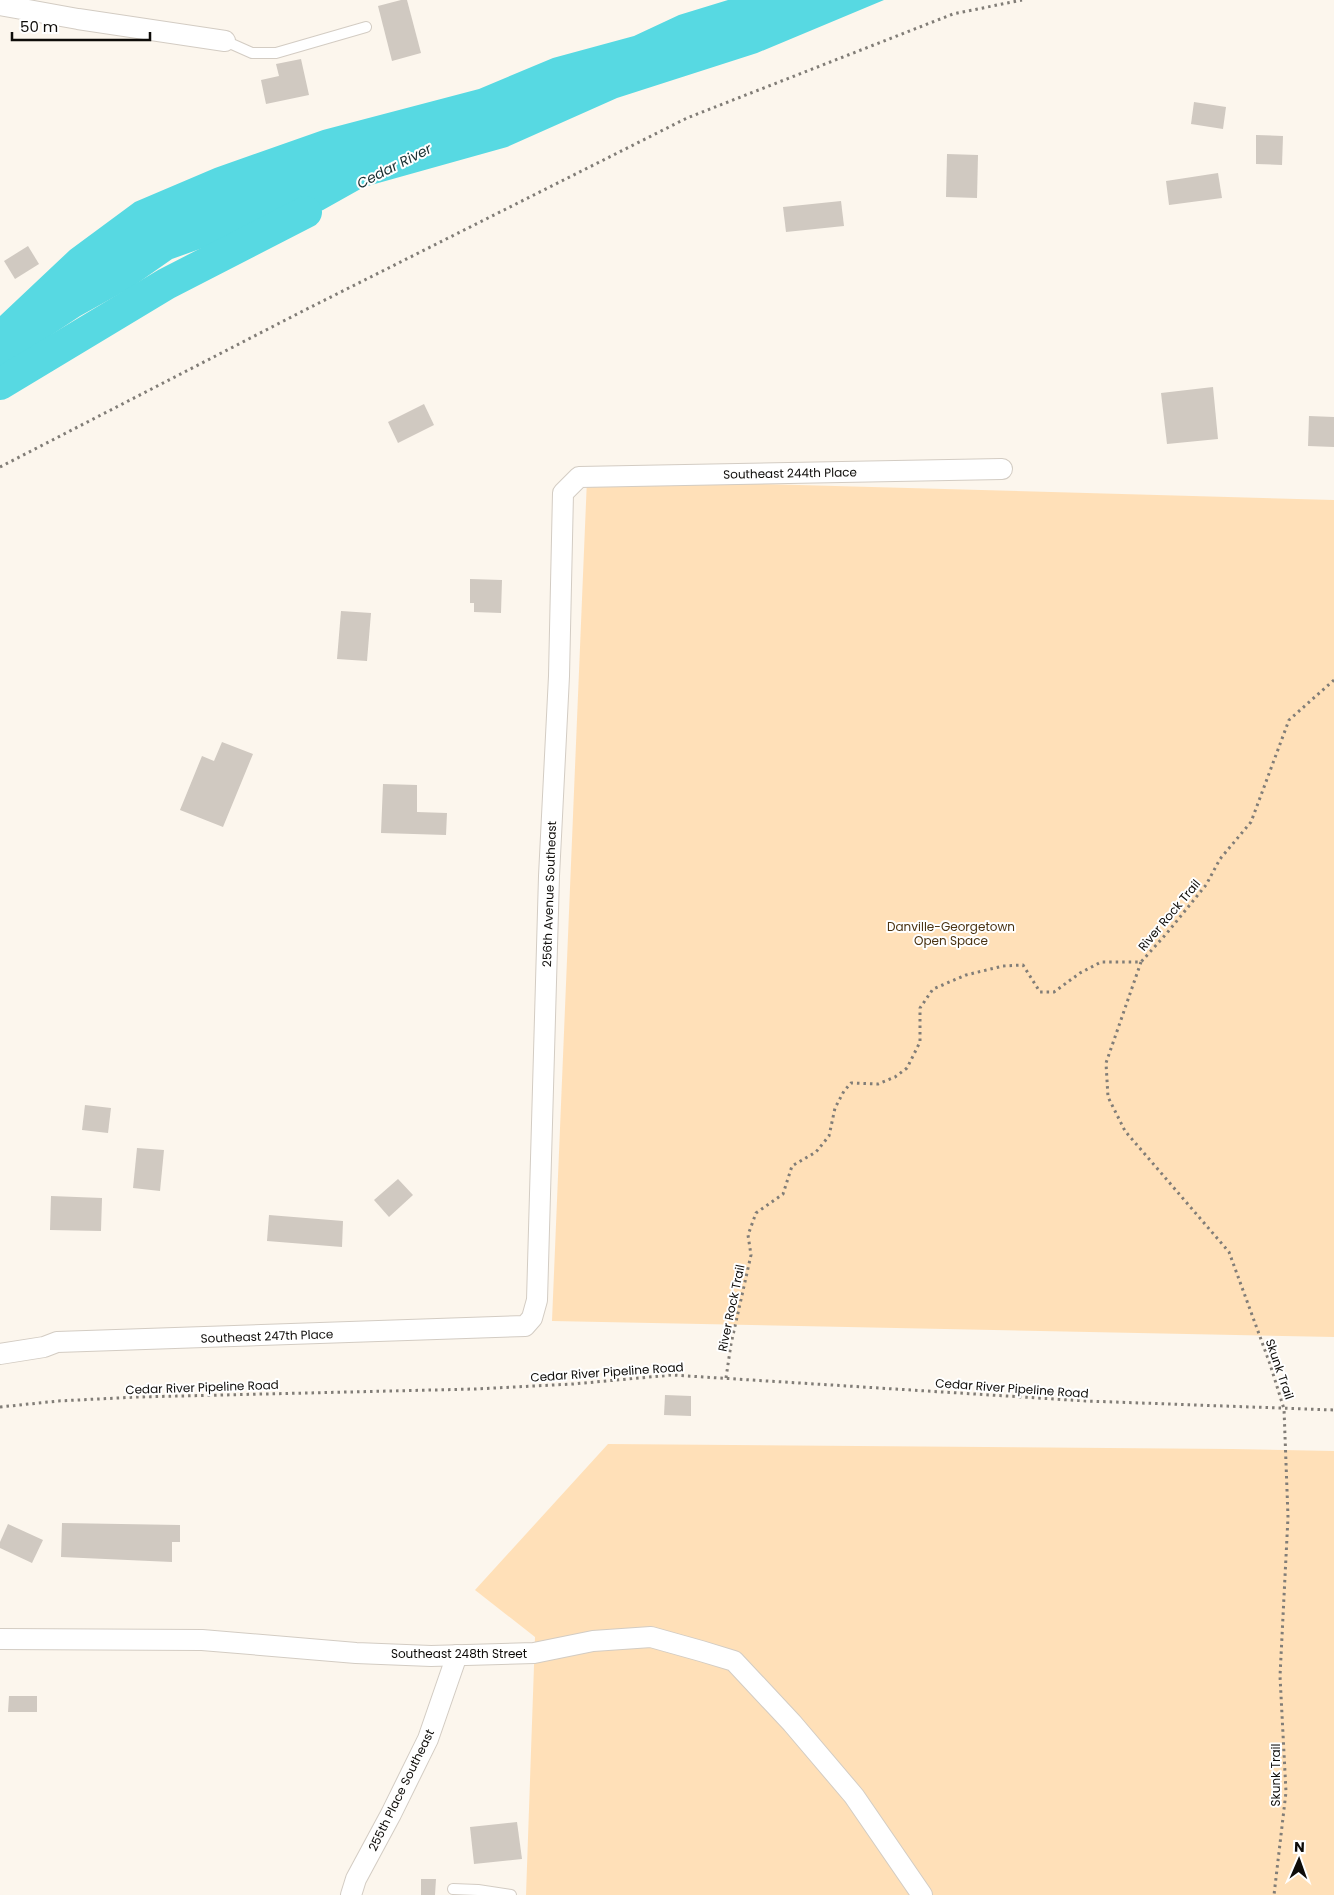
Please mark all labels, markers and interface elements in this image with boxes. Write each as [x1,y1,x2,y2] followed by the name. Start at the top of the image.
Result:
[12,10,150,42] scale bar
[20,16,58,37] text: 50 m
[353,138,436,193] water label: Cedar River
[723,463,857,483] street label: Southeast 244th Place
[538,821,560,967] street label: 256th Avenue Southeast
[1134,876,1204,954] street label: River Rock Trail
[887,918,1015,949] park label: Danville-Georgetown Open Space
[713,1263,749,1353] street label: River Rock Trail
[200,1325,334,1347] street label: Southeast 247th Place
[1262,1336,1298,1402] street label: Skunk Trail
[530,1358,684,1386] street label: Cedar River Pipeline Road
[935,1374,1089,1402] street label: Cedar River Pipeline Road
[125,1376,279,1398] street label: Cedar River Pipeline Road
[391,1645,527,1662] street label: Southeast 248th Street
[364,1726,438,1854] street label: 255th Place Southeast
[1267,1743,1284,1806] street label: Skunk Trail
[1274,1835,1324,1885] north arrow
[1294,1837,1305,1857] text: N

